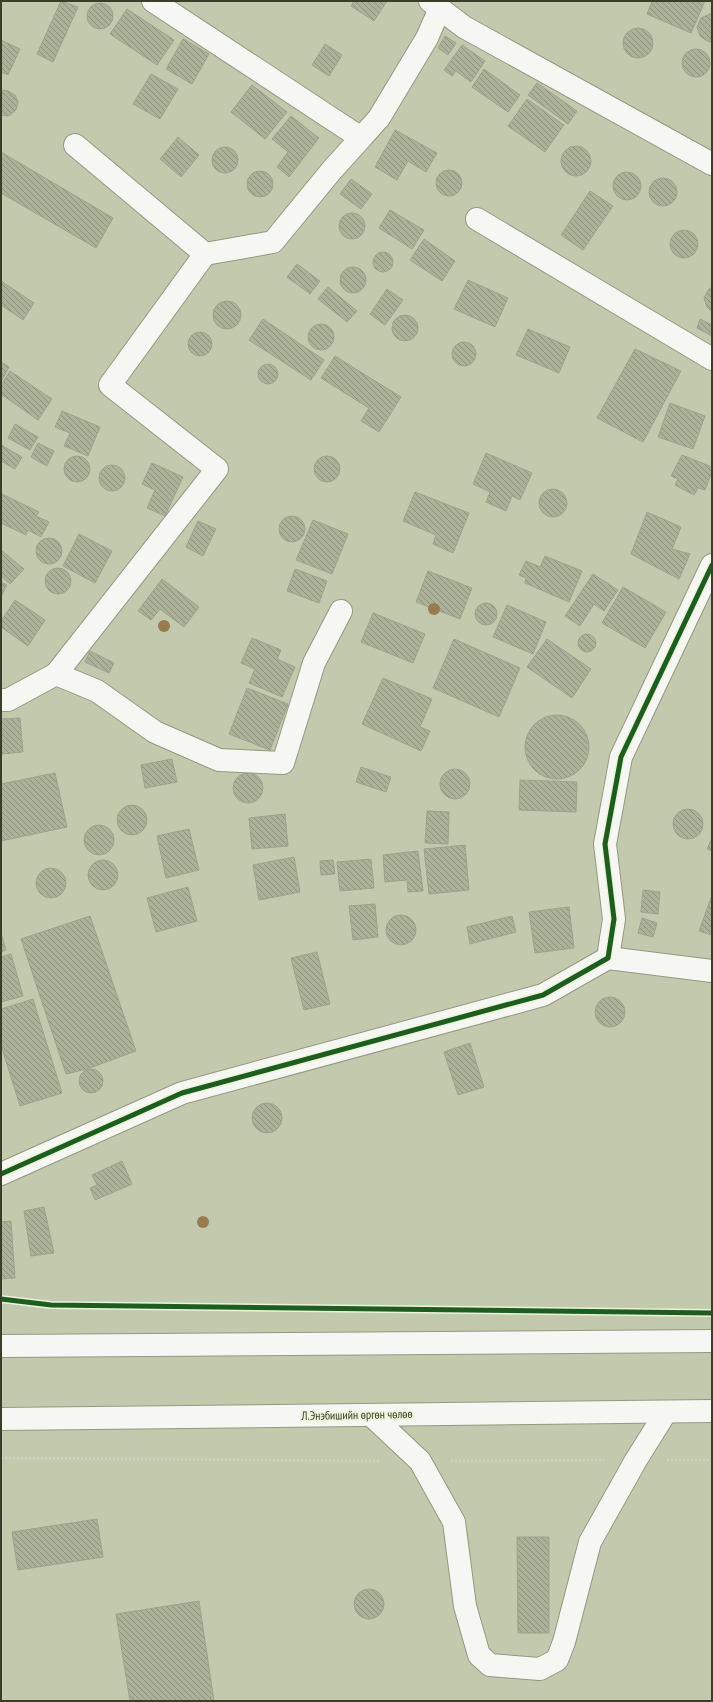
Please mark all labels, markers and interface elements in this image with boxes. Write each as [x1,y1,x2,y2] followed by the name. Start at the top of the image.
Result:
[300,1406,413,1423] street label: Л.Энэбишийн өргөн чөлөө

